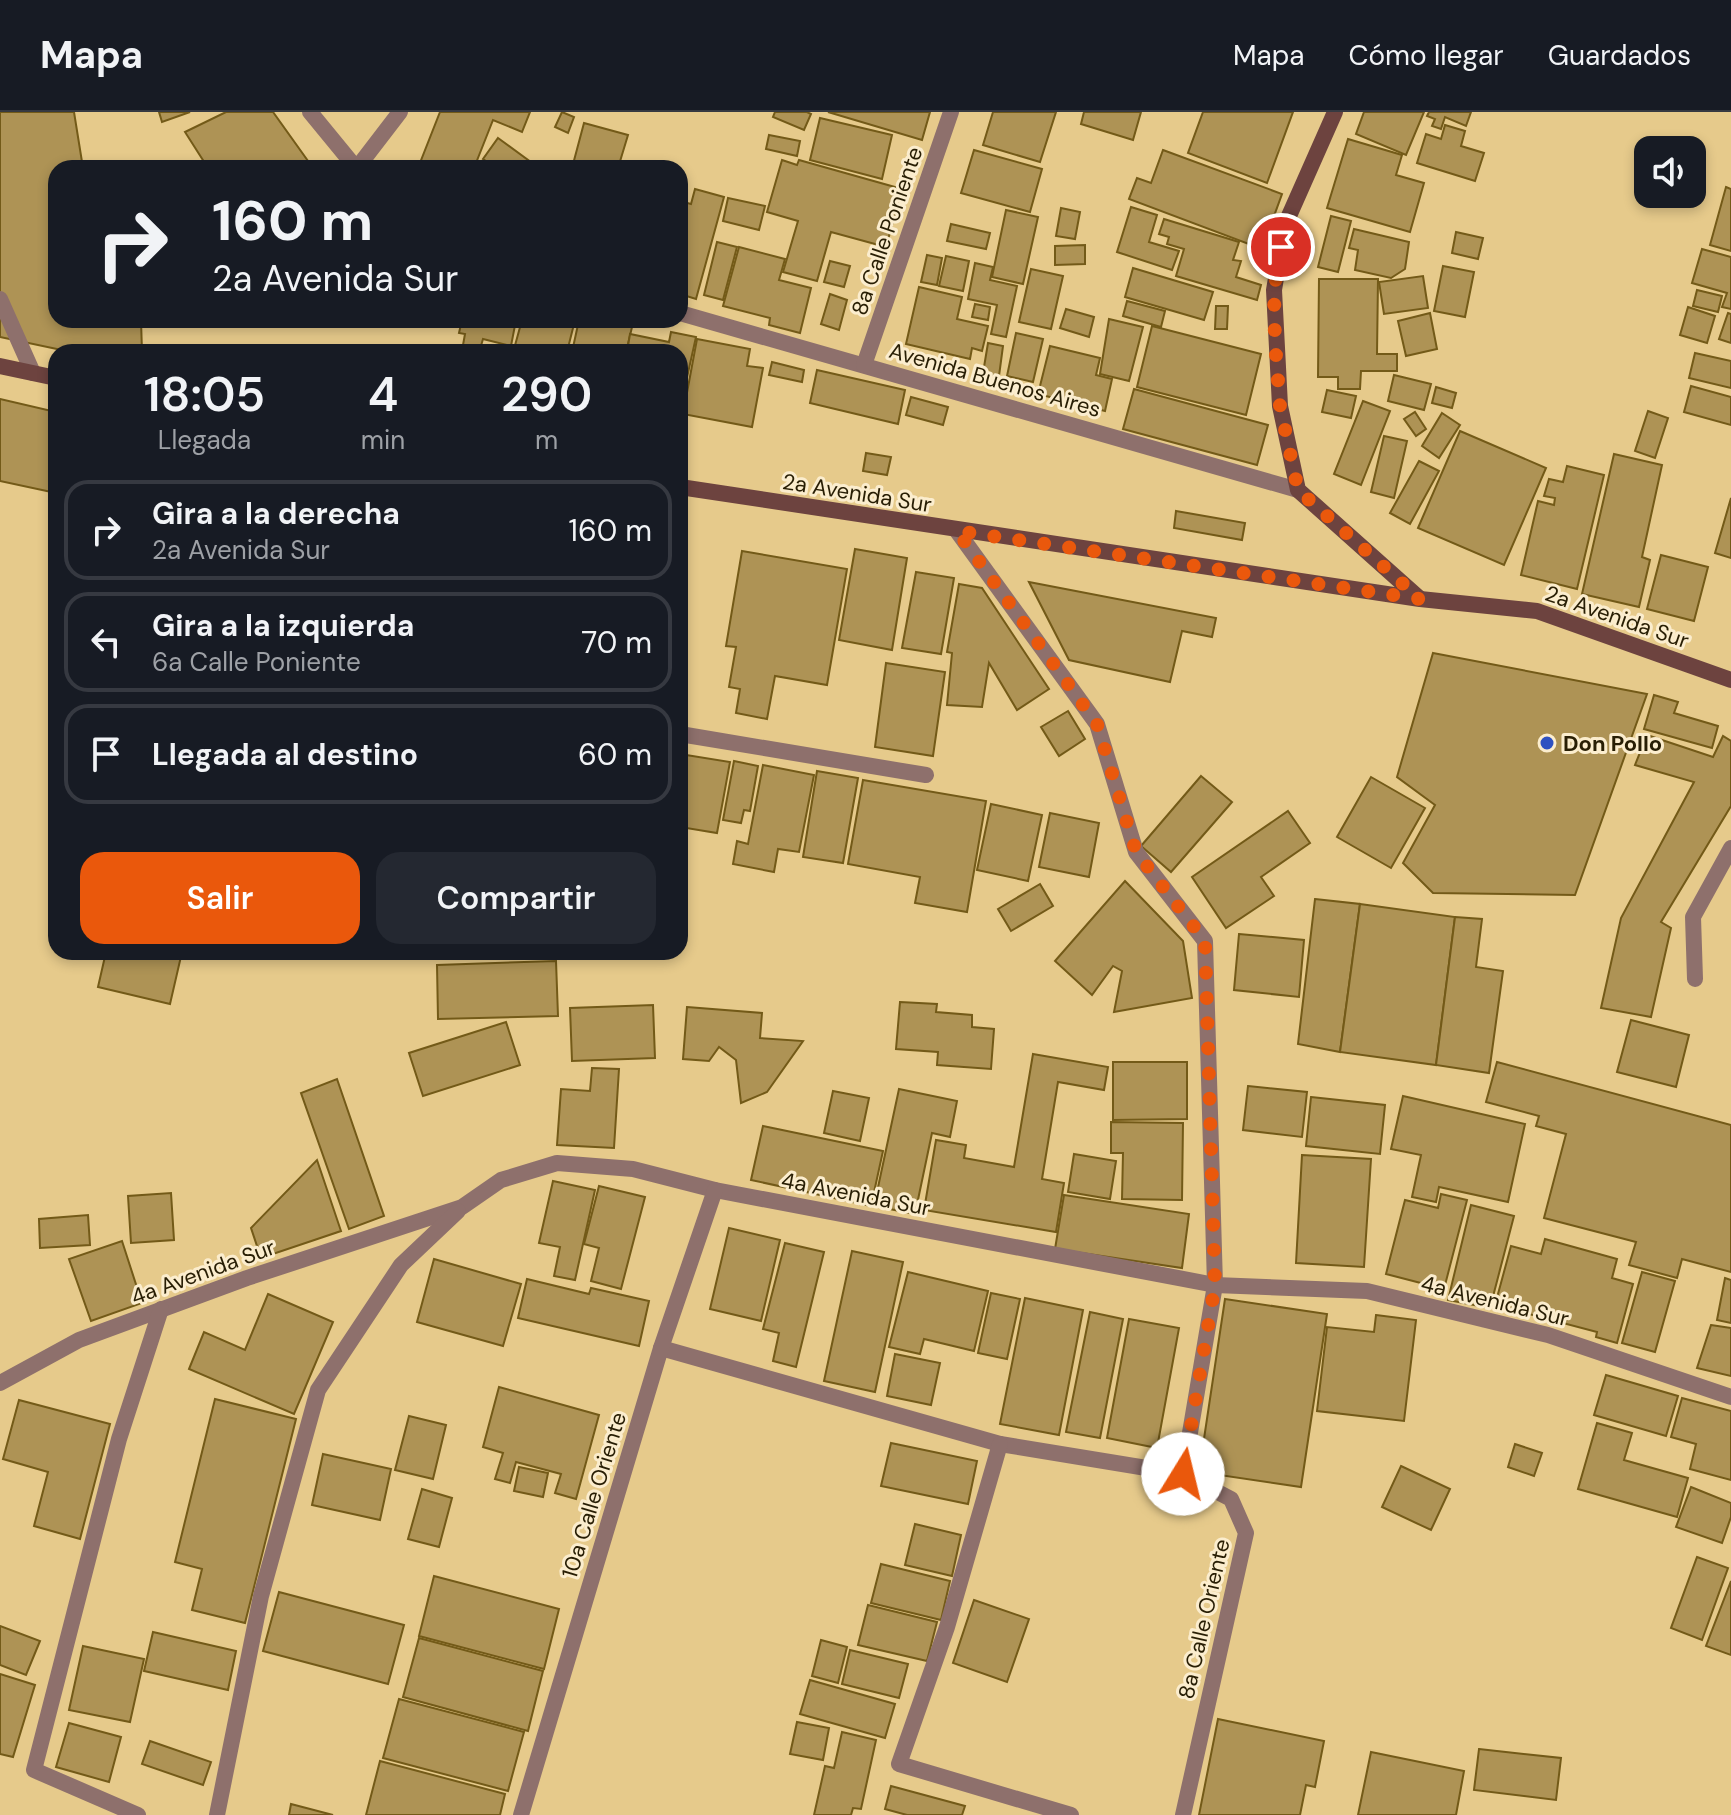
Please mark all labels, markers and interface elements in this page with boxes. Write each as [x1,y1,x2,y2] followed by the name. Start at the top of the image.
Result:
[40,30,143,80] text: Mapa
[1233,37,1304,74] text: Mapa
[1348,37,1504,74] text: Cómo llegar
[1548,37,1691,74] text: Guardados
[1634,136,1706,208] map controls
[1634,136,1706,208] button: sound
[845,143,929,319] street label: 8a Calle Poniente
[212,184,373,257] text: 160 m
[80,192,184,296] icon: right
[1247,213,1315,281] pin
[1259,225,1303,269] icon: arrive
[212,255,458,302] text: 2a Avenida Sur
[886,336,1104,424] street label: Avenida Buenos Aires
[144,363,265,426] text: 18:05
[368,363,398,426] text: 4
[501,363,592,426] text: 290
[158,423,251,457] text: Llegada
[361,423,405,457] text: min
[535,423,558,457] text: m
[780,467,934,519] street label: 2a Avenida Sur
[152,494,400,533] text: Gira a la derecha
[84,508,128,552] icon: right
[569,511,652,550] text: 160 m
[152,533,330,567] text: 2a Avenida Sur
[1541,579,1693,655] street label: 2a Avenida Sur
[152,606,414,645] text: Gira a la izquierda
[84,620,128,664] icon: left
[581,623,652,662] text: 70 m
[152,645,361,679] text: 6a Calle Poniente
[1563,729,1662,758] place label: Don Pollo
[84,732,128,776] icon: arrive
[1538,734,1556,752] marker: Don Pollo
[152,735,418,774] text: Llegada al destino
[578,735,652,774] text: 60 m
[80,852,360,944] button: Salir
[376,852,656,944] button: Compartir
[779,1165,933,1223] street label: 4a Avenida Sur
[127,1233,279,1311] street label: 4a Avenida Sur
[1418,1269,1572,1333] street label: 4a Avenida Sur
[555,1409,633,1581] street label: 10a Calle Oriente
[1141,1432,1225,1516] position arrow
[1171,1536,1237,1702] street label: 8a Calle Oriente

